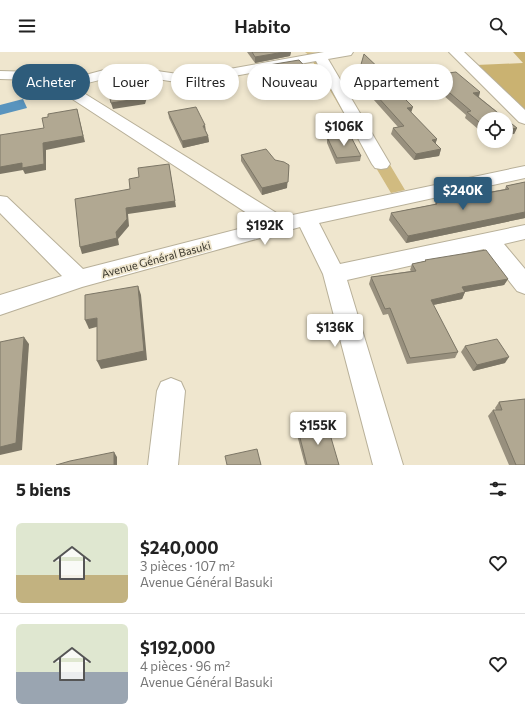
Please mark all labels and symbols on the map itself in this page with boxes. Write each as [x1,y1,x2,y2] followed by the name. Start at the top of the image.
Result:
[316,113,372,147] pin: $106K
[435,177,491,211] pin: $240K
[237,212,293,246] pin: $192K
[100,238,212,280] street label: Avenue Général Basuki
[307,314,363,348] pin: $136K
[290,412,346,446] pin: $155K

